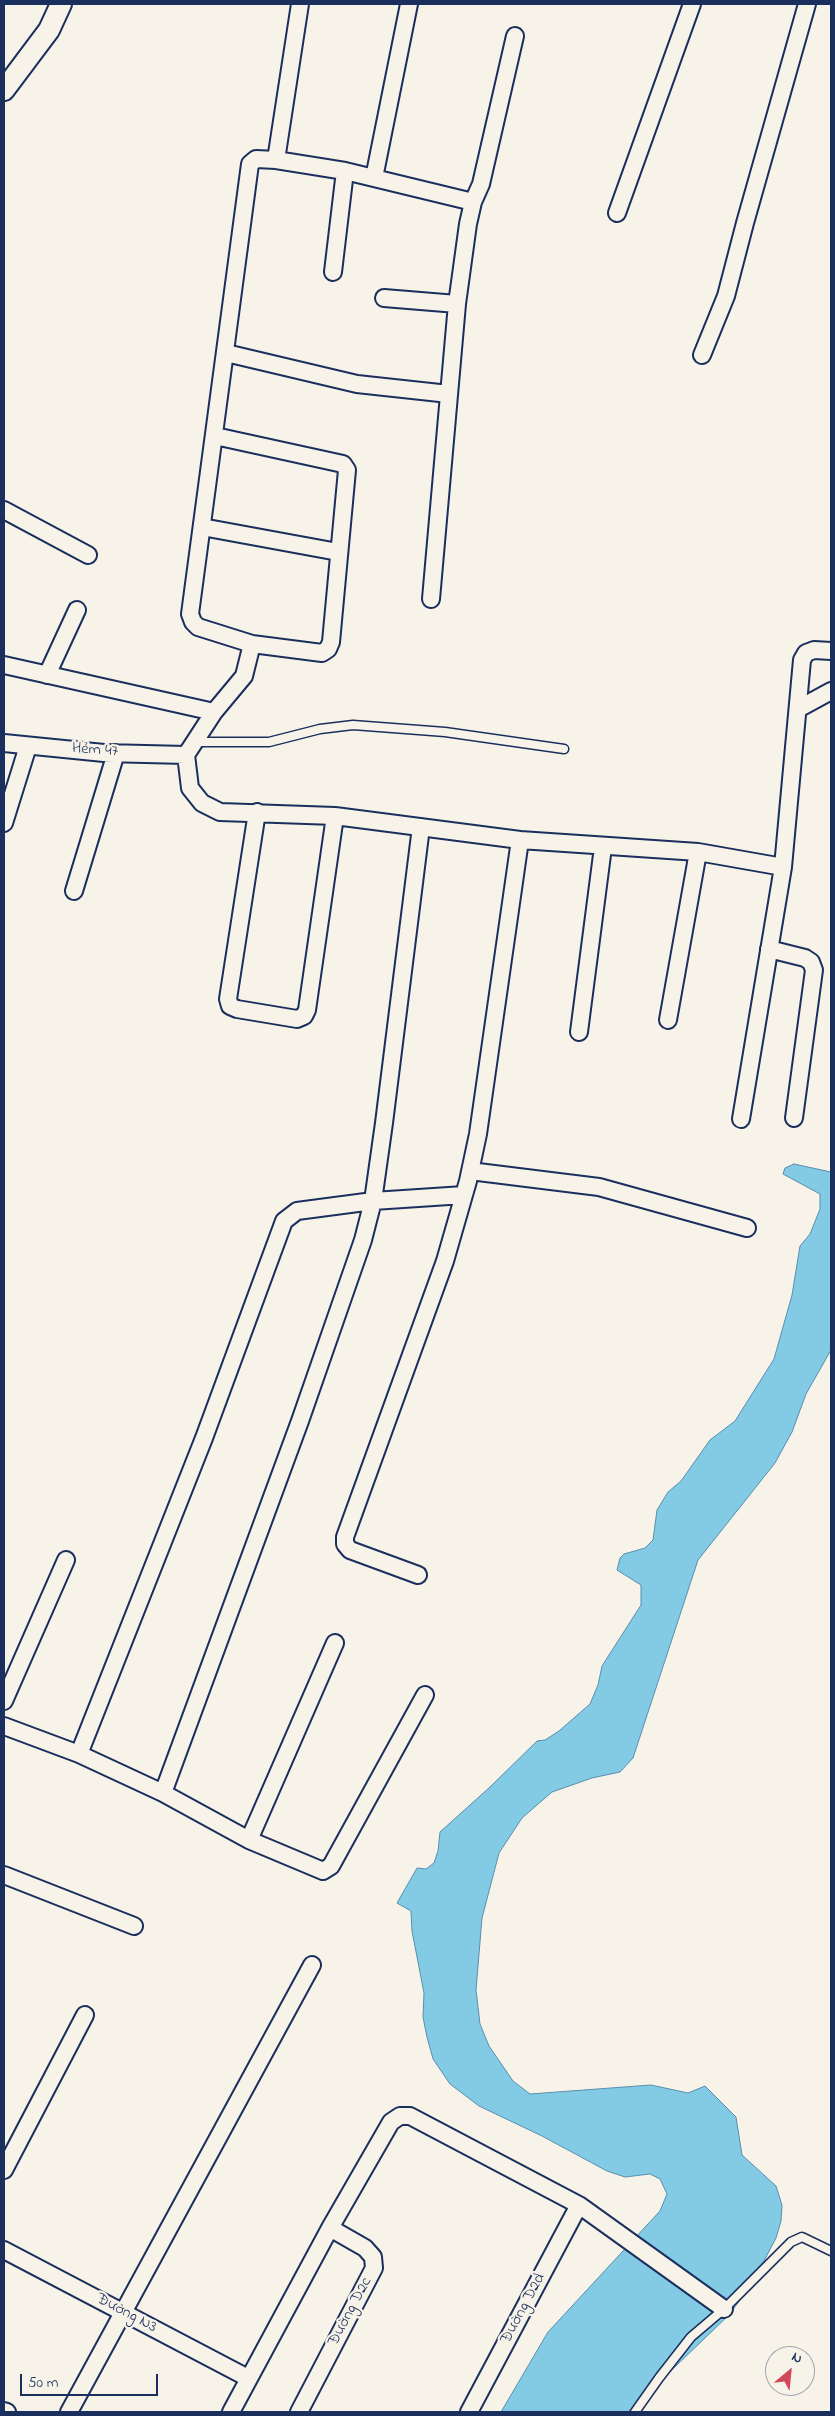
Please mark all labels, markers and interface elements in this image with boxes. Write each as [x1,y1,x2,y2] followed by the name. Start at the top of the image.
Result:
[71,740,119,762] street label: Hẻm 47
[497,2271,551,2347] street label: Đường D2d
[325,2274,377,2350] street label: Đường D2c
[93,2290,159,2338] street label: Đường N3
[765,2346,815,2396] north arrow
[788,2347,806,2370] text: N
[22,2364,160,2396] scale bar
[28,2372,58,2394] text: 50 m

